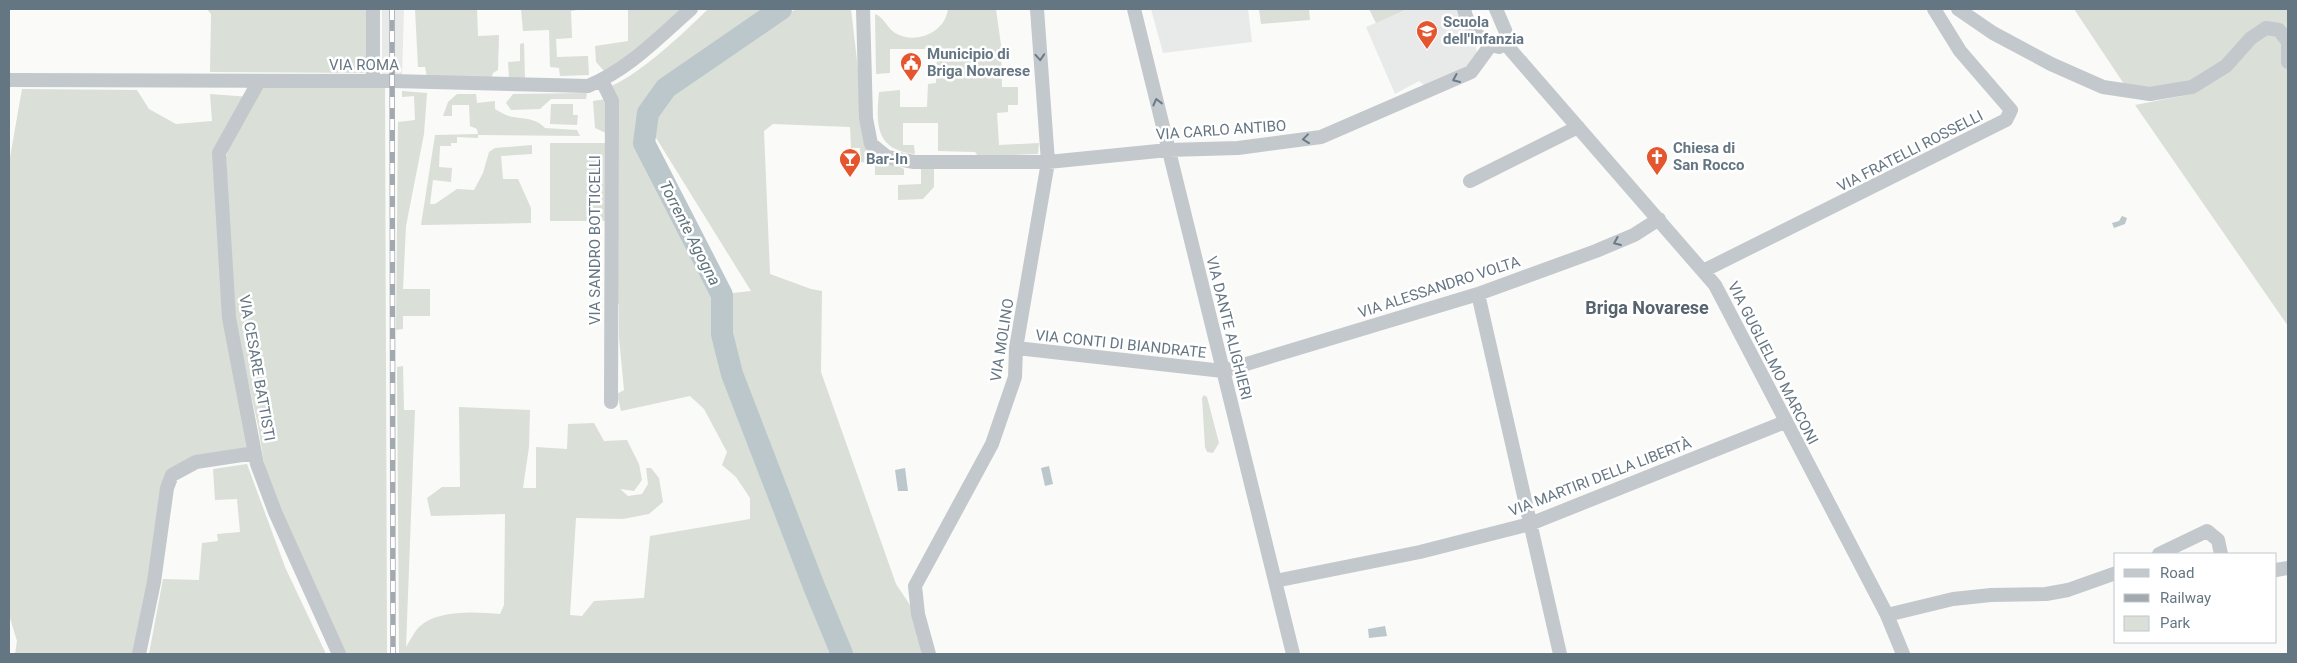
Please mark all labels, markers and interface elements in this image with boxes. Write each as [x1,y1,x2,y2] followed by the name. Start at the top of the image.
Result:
[1443,13,1524,48] place label: Scuola dell'Infanzia
[1415,19,1439,50] school or university icon: Scuola dell'Infanzia
[927,45,1030,80] place label: Municipio di Briga Novarese
[899,51,923,82] public building icon: Municipio di Briga Novarese
[1035,54,1046,62] one-way arrow
[329,56,399,74] street label: VIA ROMA
[1452,72,1461,83] one-way arrow
[1152,98,1163,107] one-way arrow
[1834,106,1986,196] street label: VIA FRATELLI ROSSELLI
[1155,116,1287,144] street label: VIA CARLO ANTIBO
[1301,133,1309,144] one-way arrow
[1673,139,1745,174] place label: Chiesa di San Rocco
[1645,145,1669,176] church icon: Chiesa di San Rocco
[838,147,862,178] bar icon: Bar-In
[866,150,908,168] place label: Bar-In
[586,155,604,325] street label: VIA SANDRO BOTTICELLI
[655,177,725,289] water label: Torrente Agogna
[1613,236,1622,247] one-way arrow
[1356,252,1522,322] street label: VIA ALESSANDRO VOLTA
[1202,254,1256,402] street label: VIA DANTE ALIGHIERI
[1724,279,1822,447] street label: VIA GUGLIELMO MARCONI
[235,294,279,442] street label: VIA CESARE BATTISTI
[987,297,1017,383] street label: VIA MOLINO
[1585,297,1709,318] district label: Briga Novarese
[1035,326,1208,362] street label: VIA CONTI DI BIANDRATE
[1506,434,1694,520] street label: VIA MARTIRI DELLA LIBERTÀ
[2114,553,2277,643] legend
[2160,564,2194,582] text: Road
[2160,589,2211,607] text: Railway
[2160,614,2191,632] text: Park

